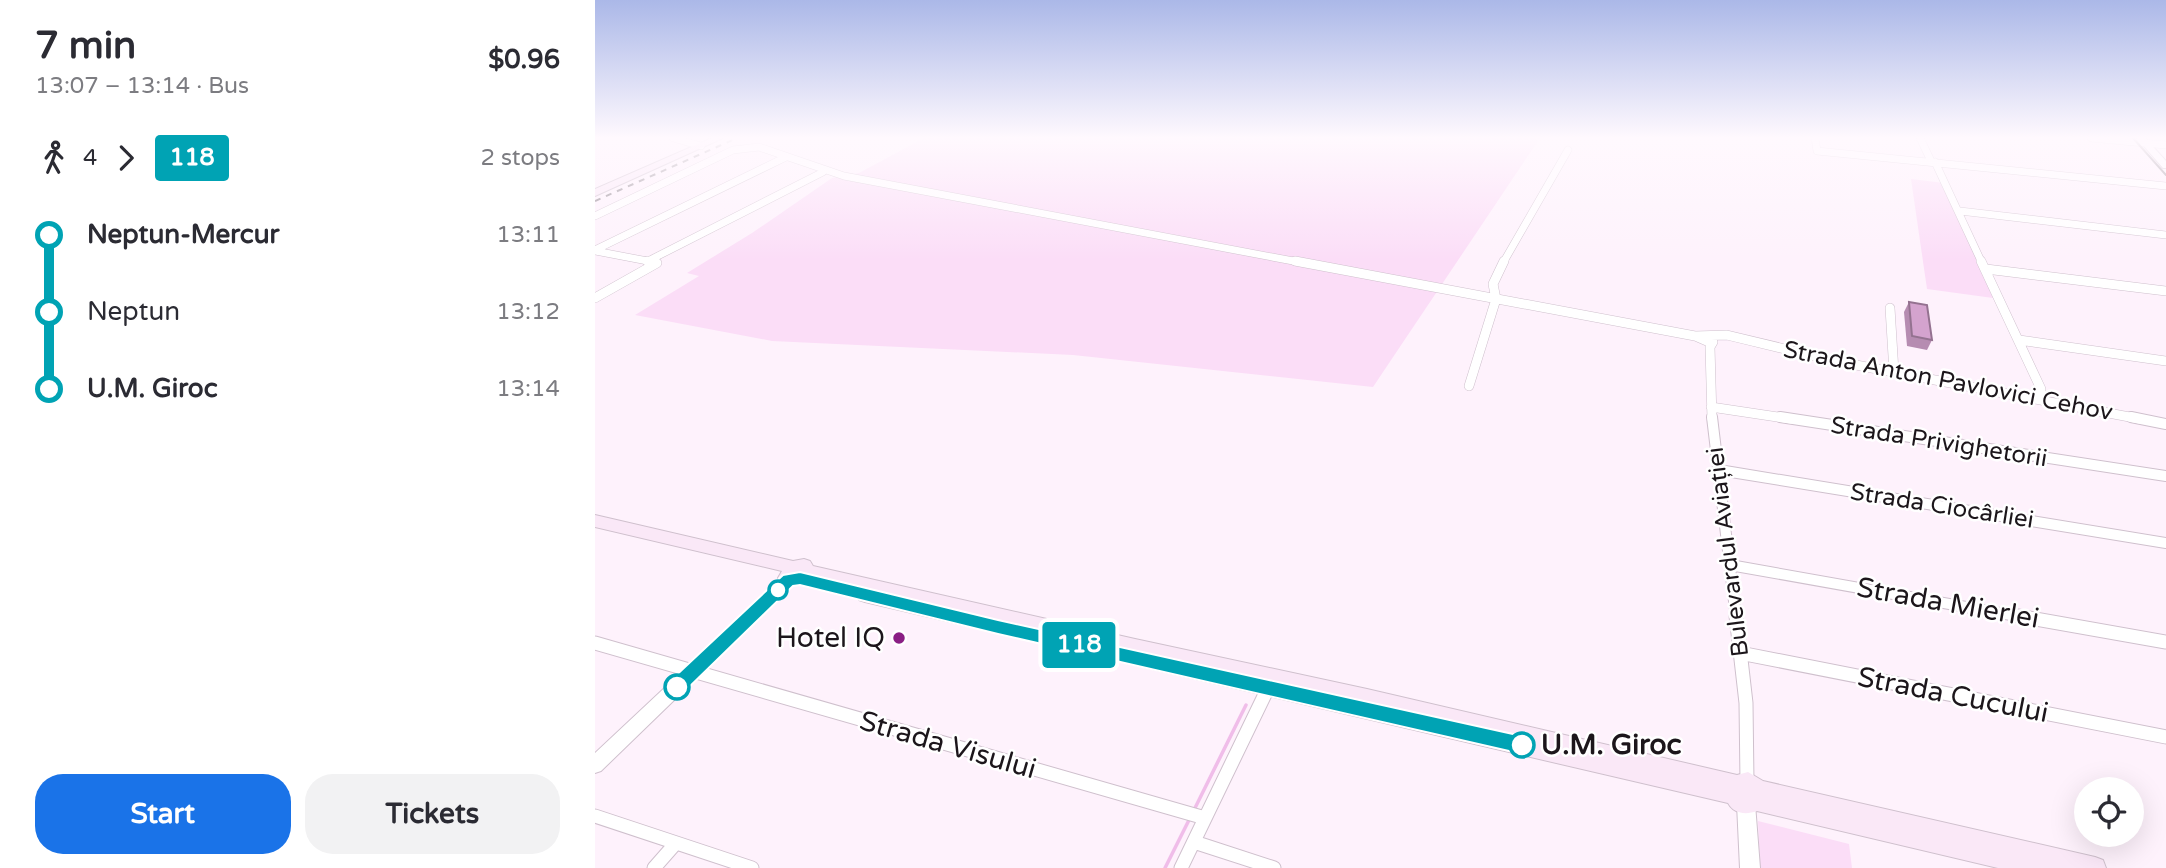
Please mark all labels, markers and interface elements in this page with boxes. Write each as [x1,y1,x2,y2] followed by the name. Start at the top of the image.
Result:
[35,23,136,69] text: 7 min
[488,44,560,75] text: $0.96
[35,72,249,100] text: 13:07 – 13:14 · Bus
[35,139,73,177] icon: walk
[107,139,145,177] icon: forward
[169,143,215,172] text: 118
[83,144,97,172] text: 4
[480,144,560,172] text: 2 stops
[87,219,279,250] text: Neptun-Mercur
[496,221,560,249] text: 13:11
[87,296,180,327] text: Neptun
[496,298,560,326] text: 13:12
[1781,335,2115,427] street label: Strada Anton Pavlovici Cehov
[87,373,218,404] text: U.M. Giroc
[496,375,560,403] text: 13:14
[1829,411,2049,473] street label: Strada Privighetorii
[1701,445,1755,659] street label: Bulevardul Aviației
[1848,477,2036,535] street label: Strada Ciocârliei
[1854,570,2042,636] street label: Strada Mierlei
[768,580,788,600] unlabelled marker
[776,621,885,655] place label: Hotel IQ
[1039,622,1119,668] line badge: 118
[891,630,907,646] marker: Hotel IQ
[1056,630,1102,659] text: 118
[1855,660,2051,730] street label: Strada Cucului
[664,674,690,700] unlabelled marker
[856,704,1040,786] street label: Strada Visului
[1541,728,1682,762] place label: U.M. Giroc
[1509,732,1535,758] marker: U.M. Giroc
[35,774,291,854] button: Start
[305,774,560,854] button: Tickets
[2074,777,2144,847] map controls
[2074,777,2144,847] button: locate

